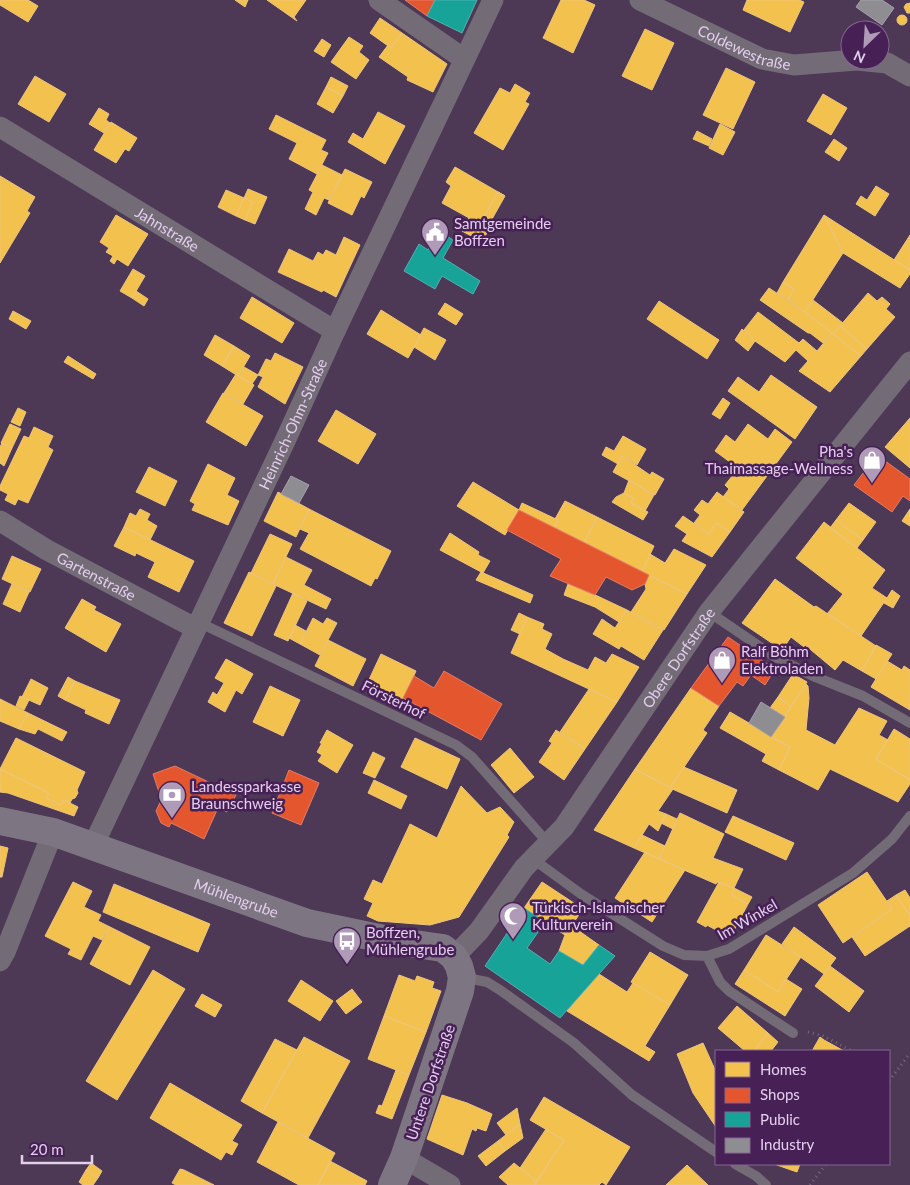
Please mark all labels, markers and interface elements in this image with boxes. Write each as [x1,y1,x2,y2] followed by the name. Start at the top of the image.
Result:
[695,20,792,73] street label: Coldewestraße
[840,20,890,70] north arrow
[851,47,868,67] text: N
[132,203,203,255] street label: Jahnstraße
[454,214,551,249] place label: Samtgemeinde Boffzen
[420,217,450,256] public building icon: Samtgemeinde Boffzen
[254,356,330,492] street label: Heinrich-Ohm-Straße
[705,442,853,477] place label: Pha's Thaimassage-Wellness
[857,445,887,484] shop icon: Pha's Thaimassage-Wellness
[54,548,139,604] street label: Gartenstraße
[638,604,718,711] street label: Obere Dorfstraße
[741,642,823,677] place label: Ralf Böhm Elektroladen
[707,645,737,684] shop icon: Ralf Böhm Elektroladen
[359,676,430,723] street label: Försterhof
[191,777,301,812] place label: Landessparkasse Braunschweig
[157,780,187,819] bank icon: Landessparkasse Braunschweig
[192,874,281,921] street label: Mühlengrube
[714,895,780,943] street label: Im Winkel
[532,898,665,933] place label: Türkisch-Islamischer Kulturverein
[498,901,528,940] mosque icon: Türkisch-Islamischer Kulturverein
[366,923,454,958] place label: Boffzen, Mühlengrube
[332,926,362,965] bus stop icon: Boffzen, Mühlengrube
[402,1022,458,1142] street label: Untere Dorfstraße
[715,1050,890,1165] legend
[760,1060,806,1078] text: Homes
[760,1085,800,1103] text: Shops
[760,1110,800,1128] text: Public
[22,1132,92,1164] scale bar
[760,1135,815,1153] text: Industry
[30,1140,64,1158] text: 20 m

